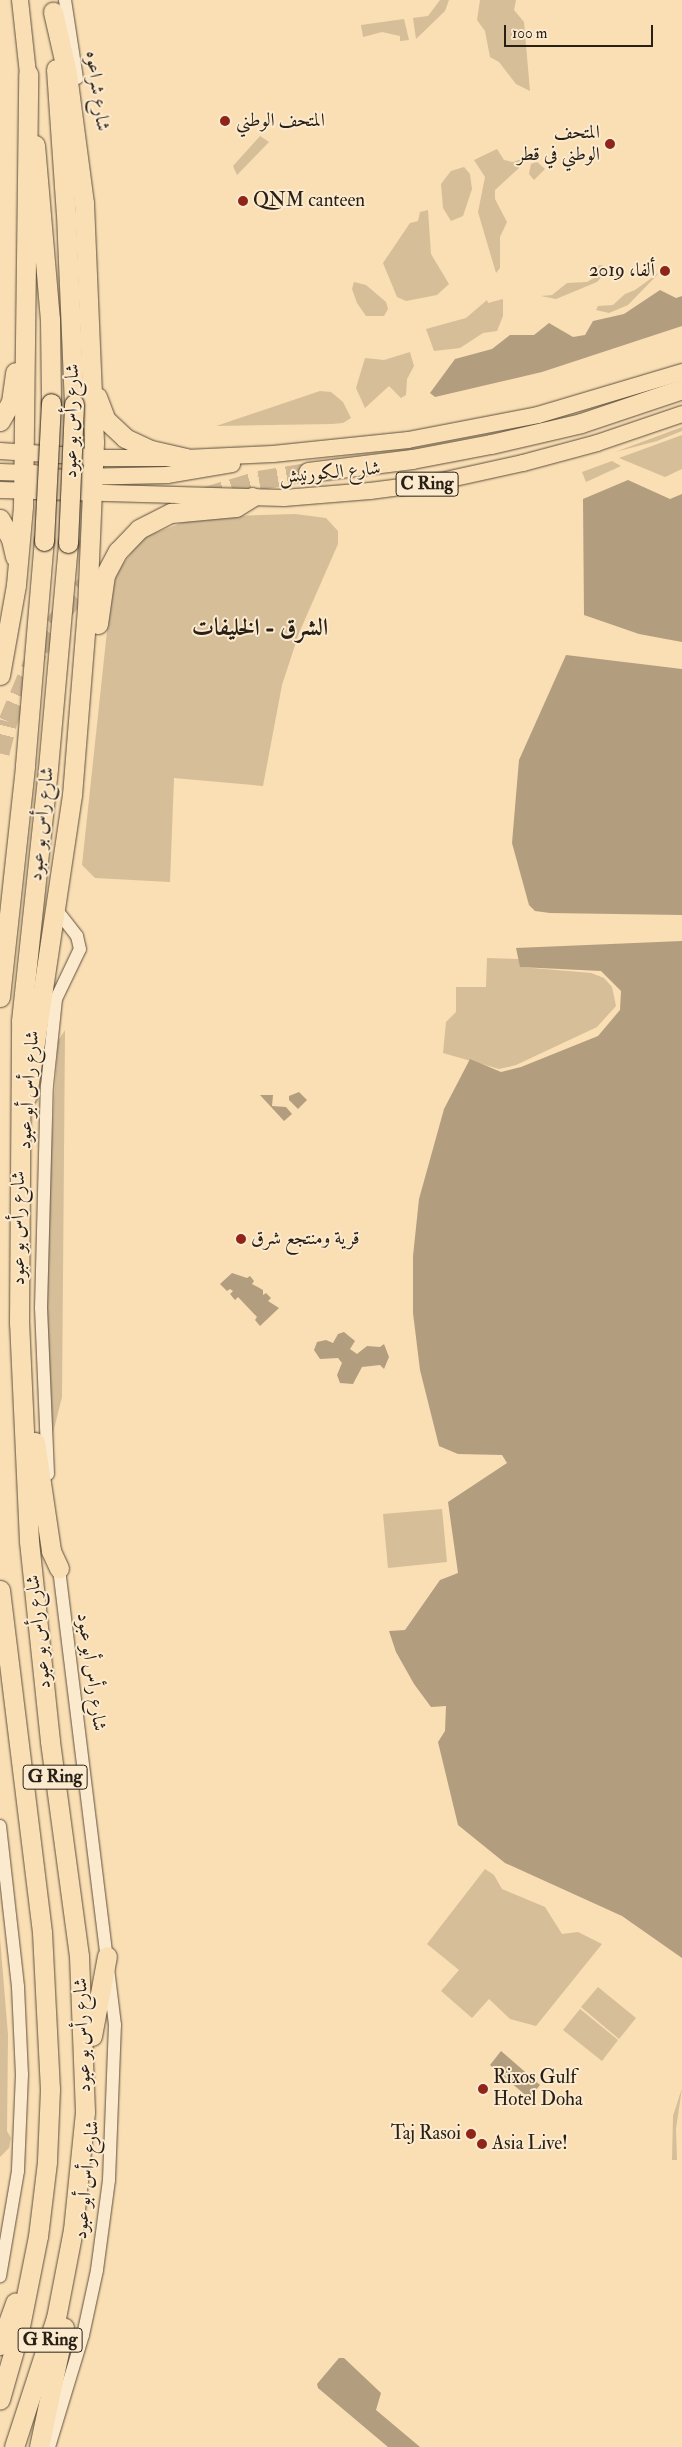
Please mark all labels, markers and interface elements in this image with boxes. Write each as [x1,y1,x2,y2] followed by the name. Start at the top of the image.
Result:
[507,15,656,47] scale bar
[512,24,547,43] text: 100 m
[80,49,114,133] street label: شارع شراعوه
[236,110,325,132] place label: المتحف الوطني
[218,114,232,128] marker: المتحف الوطني
[517,122,600,166] place label: المتحف الوطني في قطر
[604,138,616,150] marker: المتحف الوطني في قطر
[253,190,365,212] place label: QNM canteen
[237,195,249,207] marker: QNM canteen
[589,260,655,282] place label: ألفا، 2019
[659,265,671,277] marker: ألفا، 2019
[60,363,84,479] street label: شارع رأس بو عبود
[278,457,382,489] street label: شارع الكورنيش
[394,468,460,499] road number: C Ring
[192,614,328,642] district label: الشرق - الخليفات
[25,766,59,882] street label: شارع رأس بو عبود
[13,1030,45,1150] street label: شارع رأس أبو عبود
[8,1171,30,1285] street label: شارع رأس بو عبود
[251,1228,360,1250] place label: قرية ومنتجع شرق
[235,1233,247,1245] marker: قرية ومنتجع شرق
[22,1574,56,1690] street label: شارع رأس بو عبود
[71,1611,111,1733] street label: شارع رأس أبو عبود
[22,1761,88,1792] road number: G Ring
[70,1977,96,2093] street label: شارع رأس بو عبود
[493,2067,583,2111] place label: Rixos Gulf Hotel Doha
[477,2083,489,2095] marker: Rixos Gulf Hotel Doha
[69,2120,105,2240] street label: شارع رأس أبو عبود
[391,2123,461,2145] place label: Taj Rasoi
[465,2128,477,2140] marker: Taj Rasoi
[492,2133,568,2155] place label: Asia Live!
[476,2138,488,2150] marker: Asia Live!
[18,2324,82,2356] road number: G Ring

